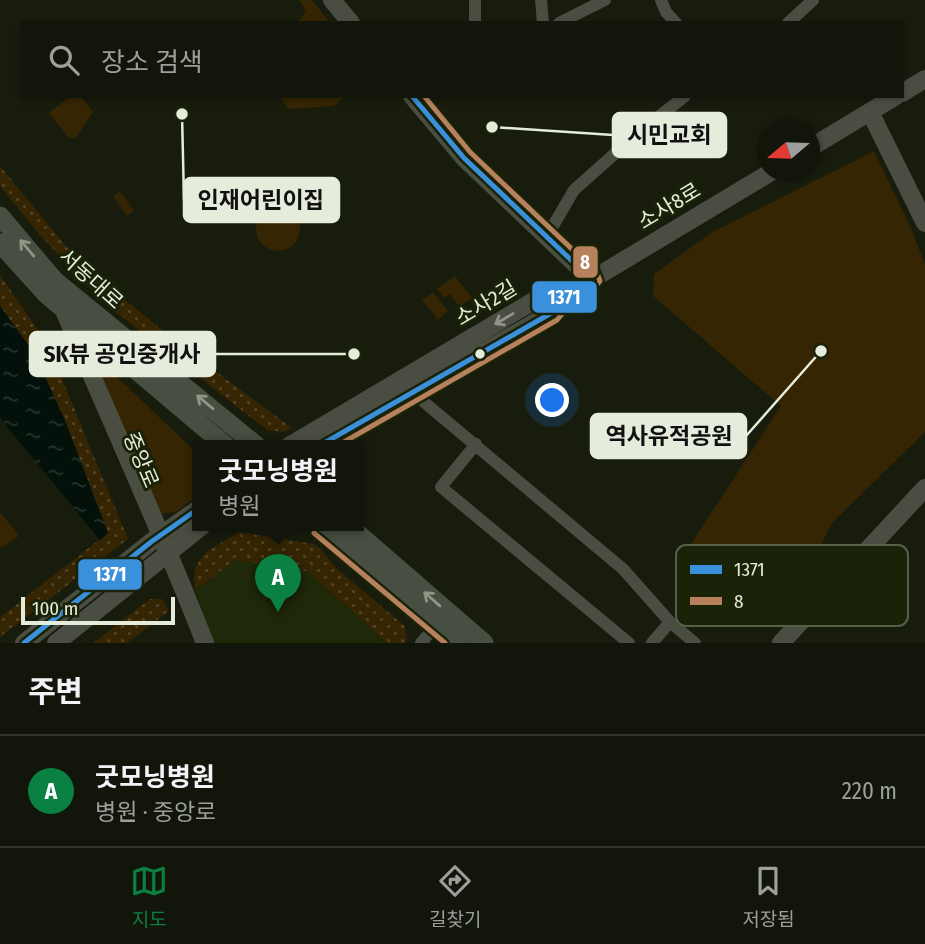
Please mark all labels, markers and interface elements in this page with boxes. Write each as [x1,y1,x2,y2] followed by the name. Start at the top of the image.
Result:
[21,21,904,98] search box
[45,41,83,79] icon: search
[101,47,203,78] text: 장소 검색
[613,113,726,157] callout: 시민교회
[757,119,820,182] north arrow
[627,121,711,149] text: 시민교회
[633,177,705,235] street label: 소사8로
[184,178,339,222] callout: 인재어린이집
[198,186,324,214] text: 인재어린이집
[19,239,35,257] one-way arrow
[54,243,128,315] street label: 서동대로
[572,245,599,279] line badge: 8
[580,251,590,274] text: 8
[450,275,522,331] street label: 소사2길
[531,280,598,314] line badge: 1371
[548,286,580,309] text: 1371
[495,312,515,326] one-way arrow
[30,332,215,376] callout: SK뷰 공인중개사
[43,340,201,368] text: SK뷰 공인중개사
[473,347,487,361] unlabelled marker
[535,383,569,417] your location
[196,394,214,410] one-way arrow
[591,414,746,458] callout: 역사유적공원
[606,422,732,450] text: 역사유적공원
[118,428,164,492] street label: 중앙로
[192,440,364,531] popup
[218,456,338,487] text: 굿모닝병원
[218,492,261,520] text: 병원
[676,545,908,626] legend
[255,554,301,612] pin: A
[77,558,143,591] line badge: 1371
[734,558,765,581] text: 1371
[94,563,126,586] text: 1371
[734,590,744,613] text: 8
[423,591,441,607] one-way arrow
[21,594,175,626] scale bar
[32,597,78,620] text: 100 m
[28,674,83,710] text: 주변
[95,762,215,793] text: 굿모닝병원
[45,777,57,805] text: A
[842,777,897,805] text: 220 m
[95,798,217,826] text: 병원 · 중앙로
[130,862,168,931] tab: 지도
[429,862,481,931] tab: 길찾기
[742,862,795,931] tab: 저장됨

